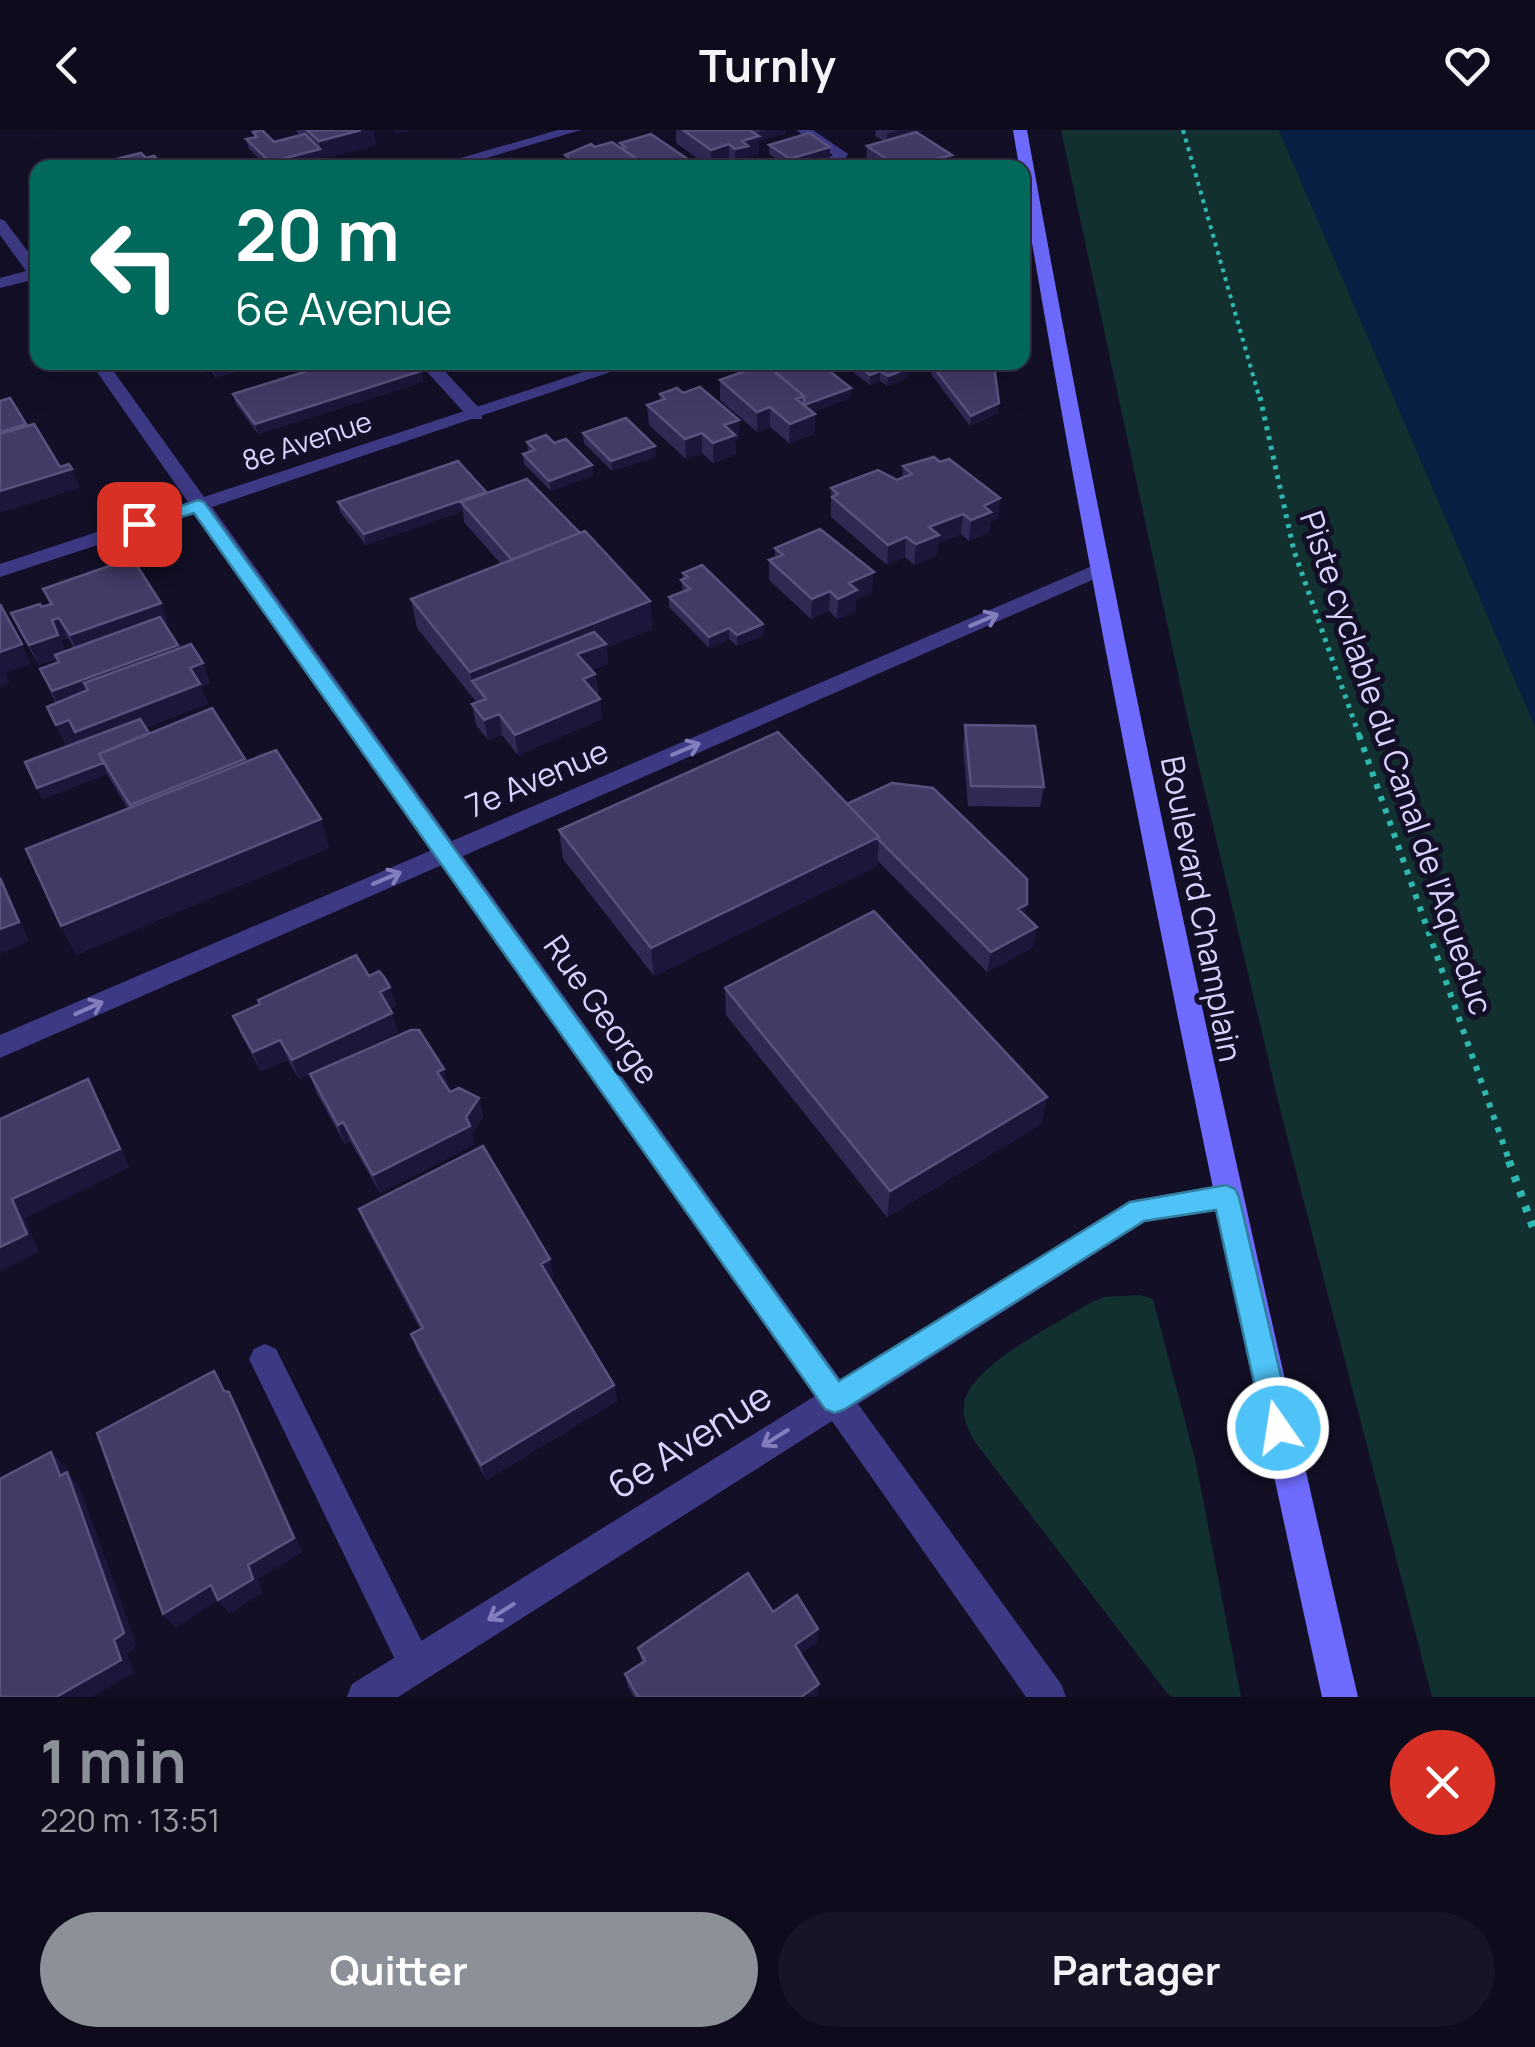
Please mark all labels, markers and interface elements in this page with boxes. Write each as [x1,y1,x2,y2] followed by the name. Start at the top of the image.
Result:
[699,34,836,96] text: Turnly
[40,38,95,93] icon: back
[1440,38,1495,93] icon: heart
[235,186,400,282] text: 20 m
[70,200,200,330] icon: left
[235,277,452,339] text: 6e Avenue
[237,401,376,479] street label: 8e Avenue
[97,482,182,567] pin
[112,497,167,552] icon: arrive
[1290,505,1504,1020] street label: Piste cyclable du Canal de l'Aqueduc
[968,610,999,628] one-way arrow
[459,728,615,828] street label: 7e Avenue
[670,739,701,757] one-way arrow
[1151,752,1253,1065] street label: Boulevard Champlain
[372,868,402,886] one-way arrow
[534,926,669,1093] street label: Rue George
[73,998,104,1016] one-way arrow
[597,1369,781,1510] street label: 6e Avenue
[1226,1376,1330,1480] position arrow
[761,1427,790,1448] one-way arrow
[487,1601,515,1622] one-way arrow
[40,1719,187,1801] text: 1 min
[1390,1730,1495,1835] button: close
[40,1798,220,1842] text: 220 m · 13:51
[40,1912,758,2027] button: Quitter
[778,1912,1495,2027] button: Partager

